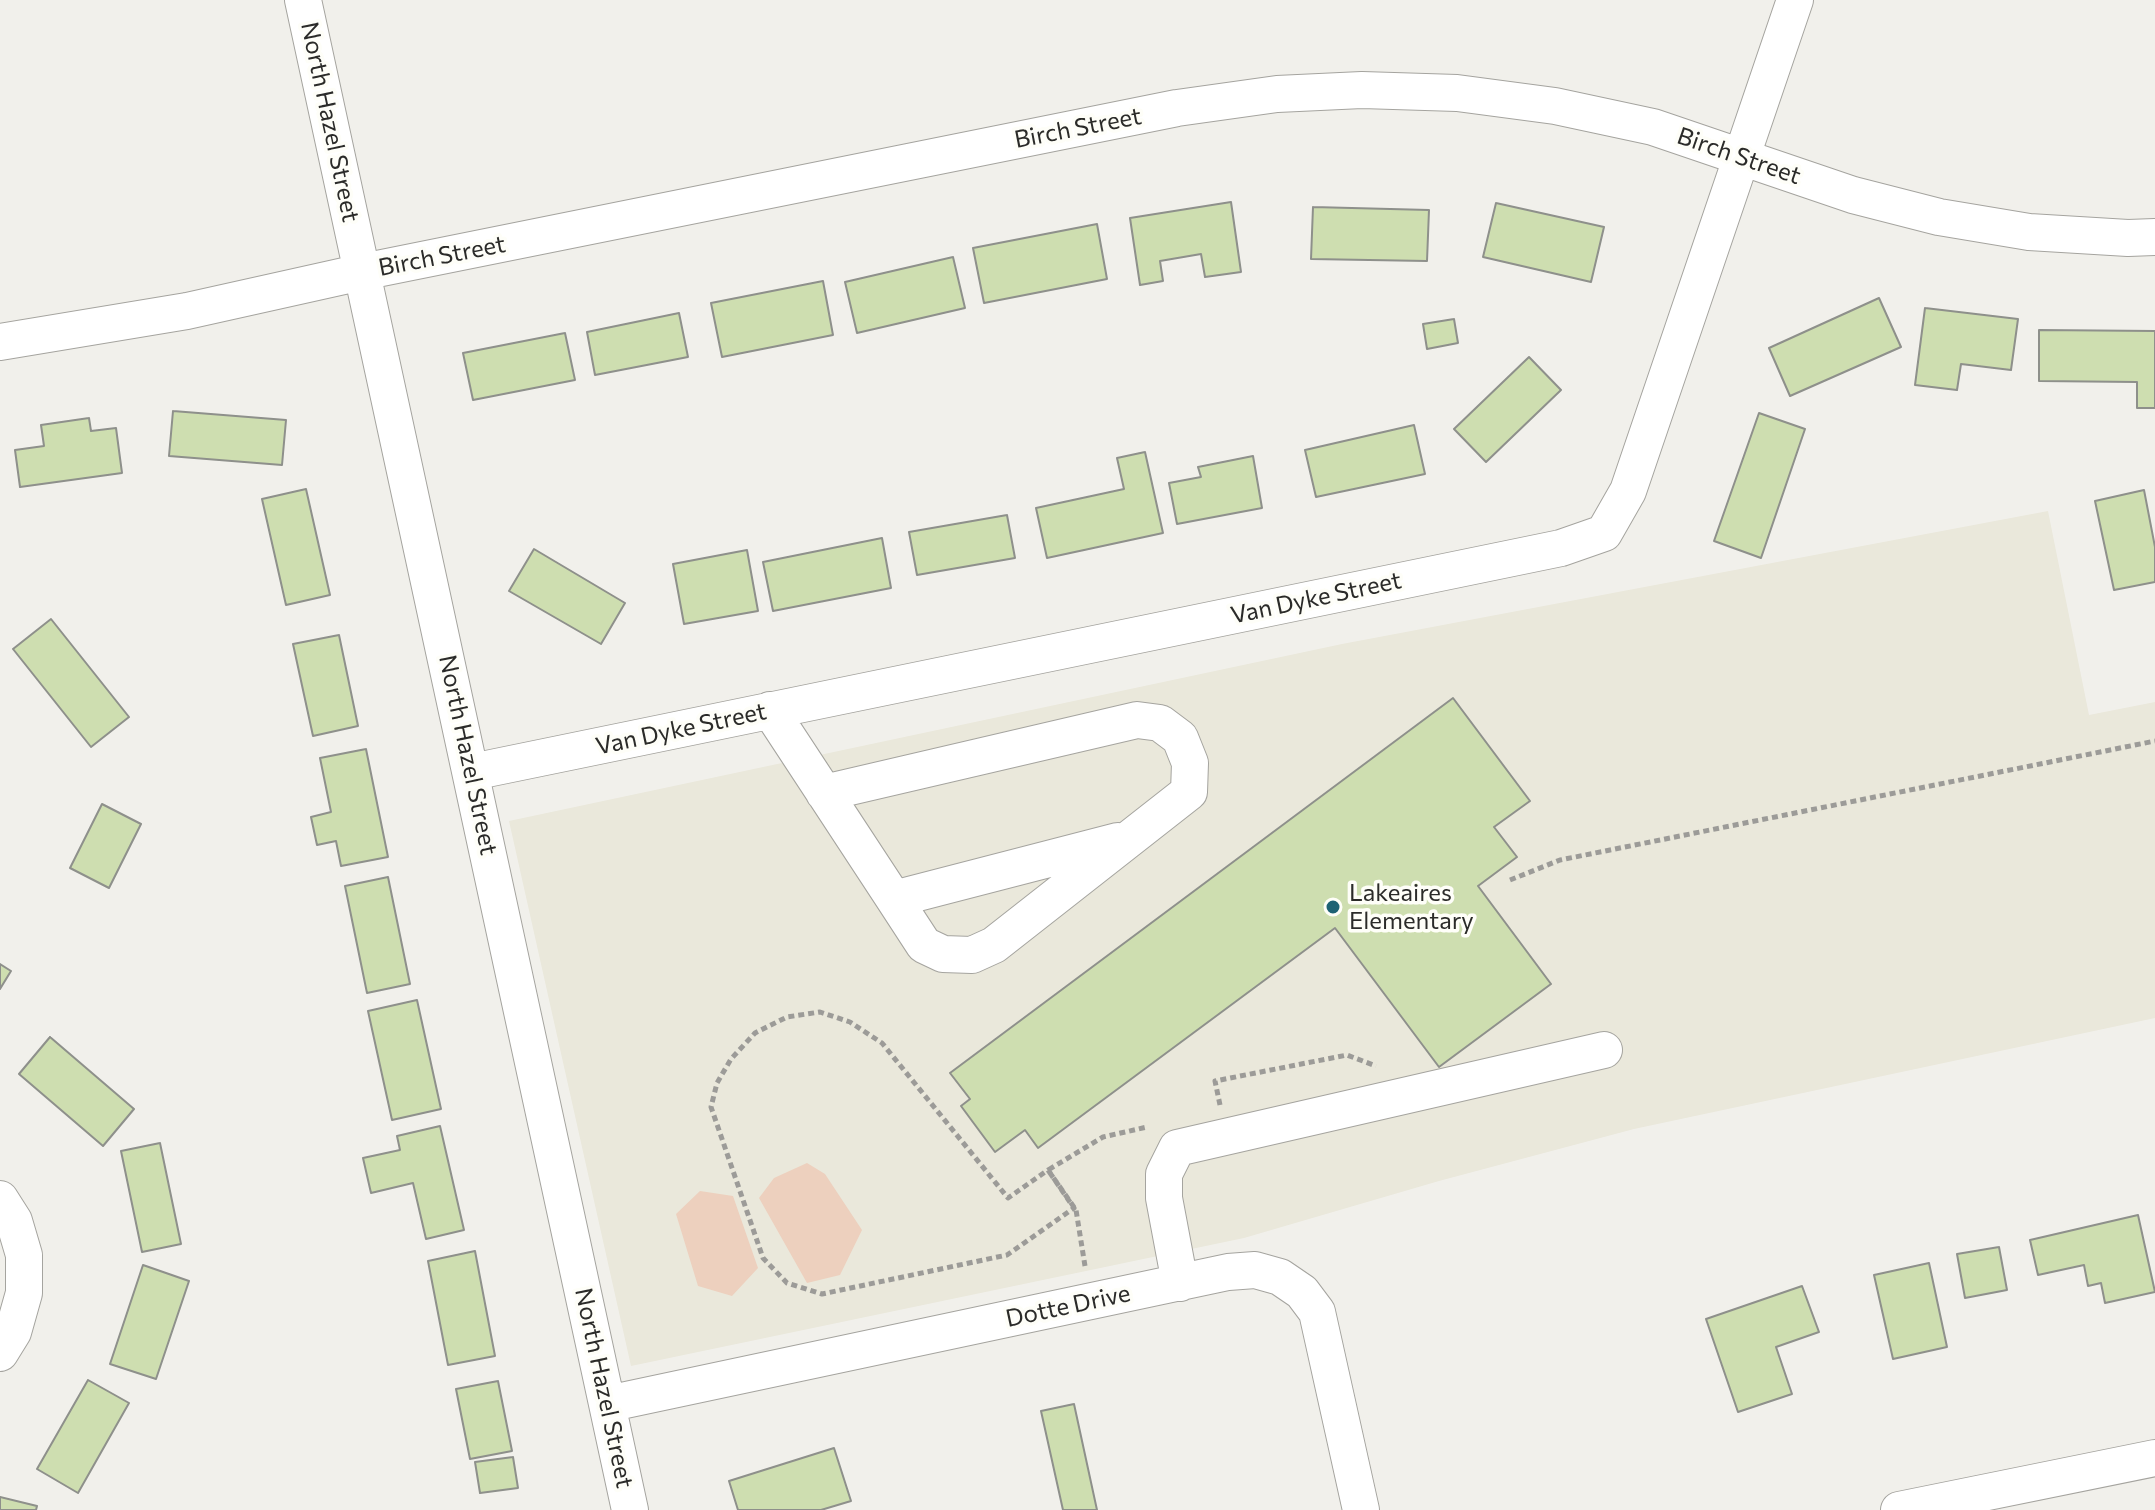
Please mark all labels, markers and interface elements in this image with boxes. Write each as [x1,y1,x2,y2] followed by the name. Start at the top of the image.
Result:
[295,19,365,225] street label: North Hazel Street
[1012,102,1144,154] street label: Birch Street
[1673,121,1805,191] street label: Birch Street
[376,230,508,282] street label: Birch Street
[1228,566,1404,630] street label: Van Dyke Street
[433,652,503,858] street label: North Hazel Street
[593,697,769,761] street label: Van Dyke Street
[1349,879,1474,935] place label: Lakeaires Elementary
[1324,898,1342,916] marker: Lakeaires Elementary
[1003,1279,1133,1333] street label: Dotte Drive
[569,1285,639,1491] street label: North Hazel Street

